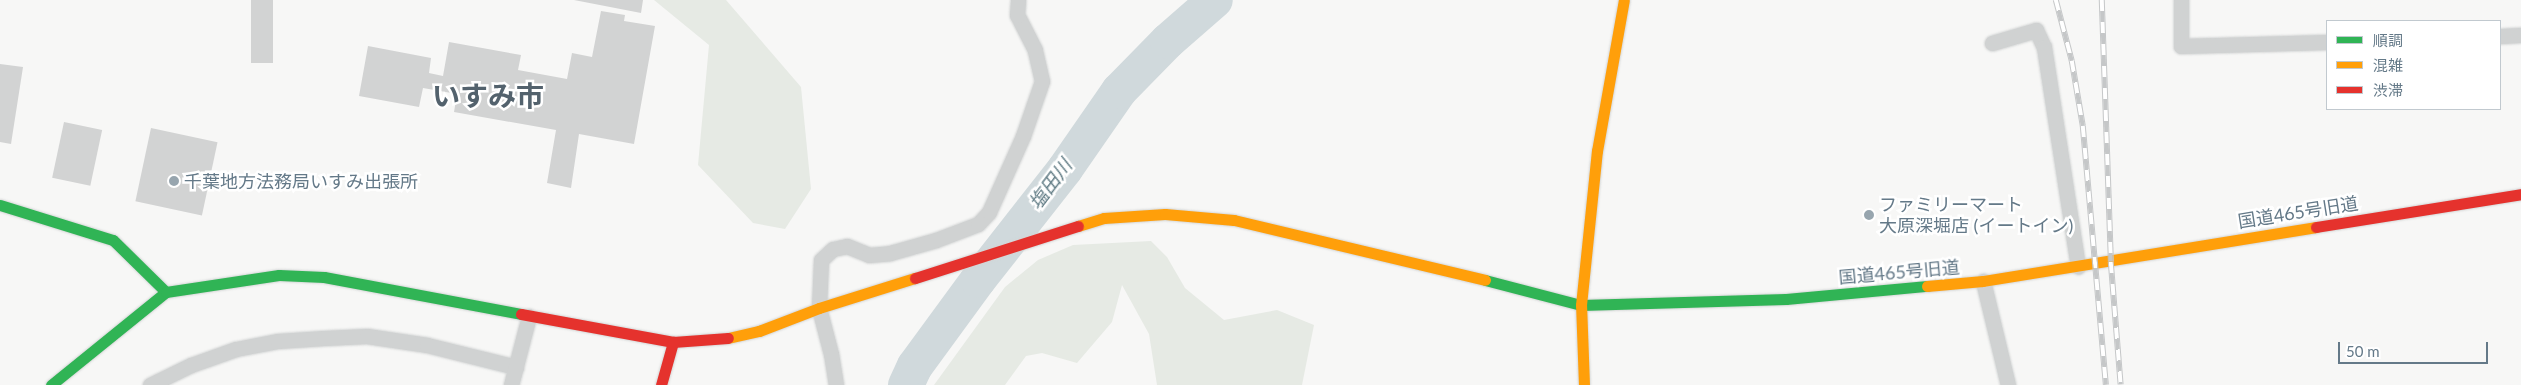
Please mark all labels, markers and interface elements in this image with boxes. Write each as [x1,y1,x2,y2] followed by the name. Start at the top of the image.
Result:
[2326,20,2501,110] legend
[2373,31,2403,49] text: 順調
[2373,56,2403,74] text: 混雑
[432,78,544,112] district label: いすみ市
[2373,81,2403,99] text: 渋滞
[1024,154,1076,214] water label: 塩田川
[184,170,418,192] place label: 千葉地方法務局いすみ出張所
[168,175,180,187] marker: 千葉地方法務局いすみ出張所
[2236,192,2360,232] street label: 国道465号旧道
[1879,194,2073,236] place label: ファミリーマート 大原深堀店 (イートイン)
[1863,209,1875,221] marker: ファミリーマート 大原深堀店 (イートイン)
[1838,256,1960,288] street label: 国道465号旧道
[2341,332,2491,364] scale bar
[2346,342,2380,360] text: 50 m

